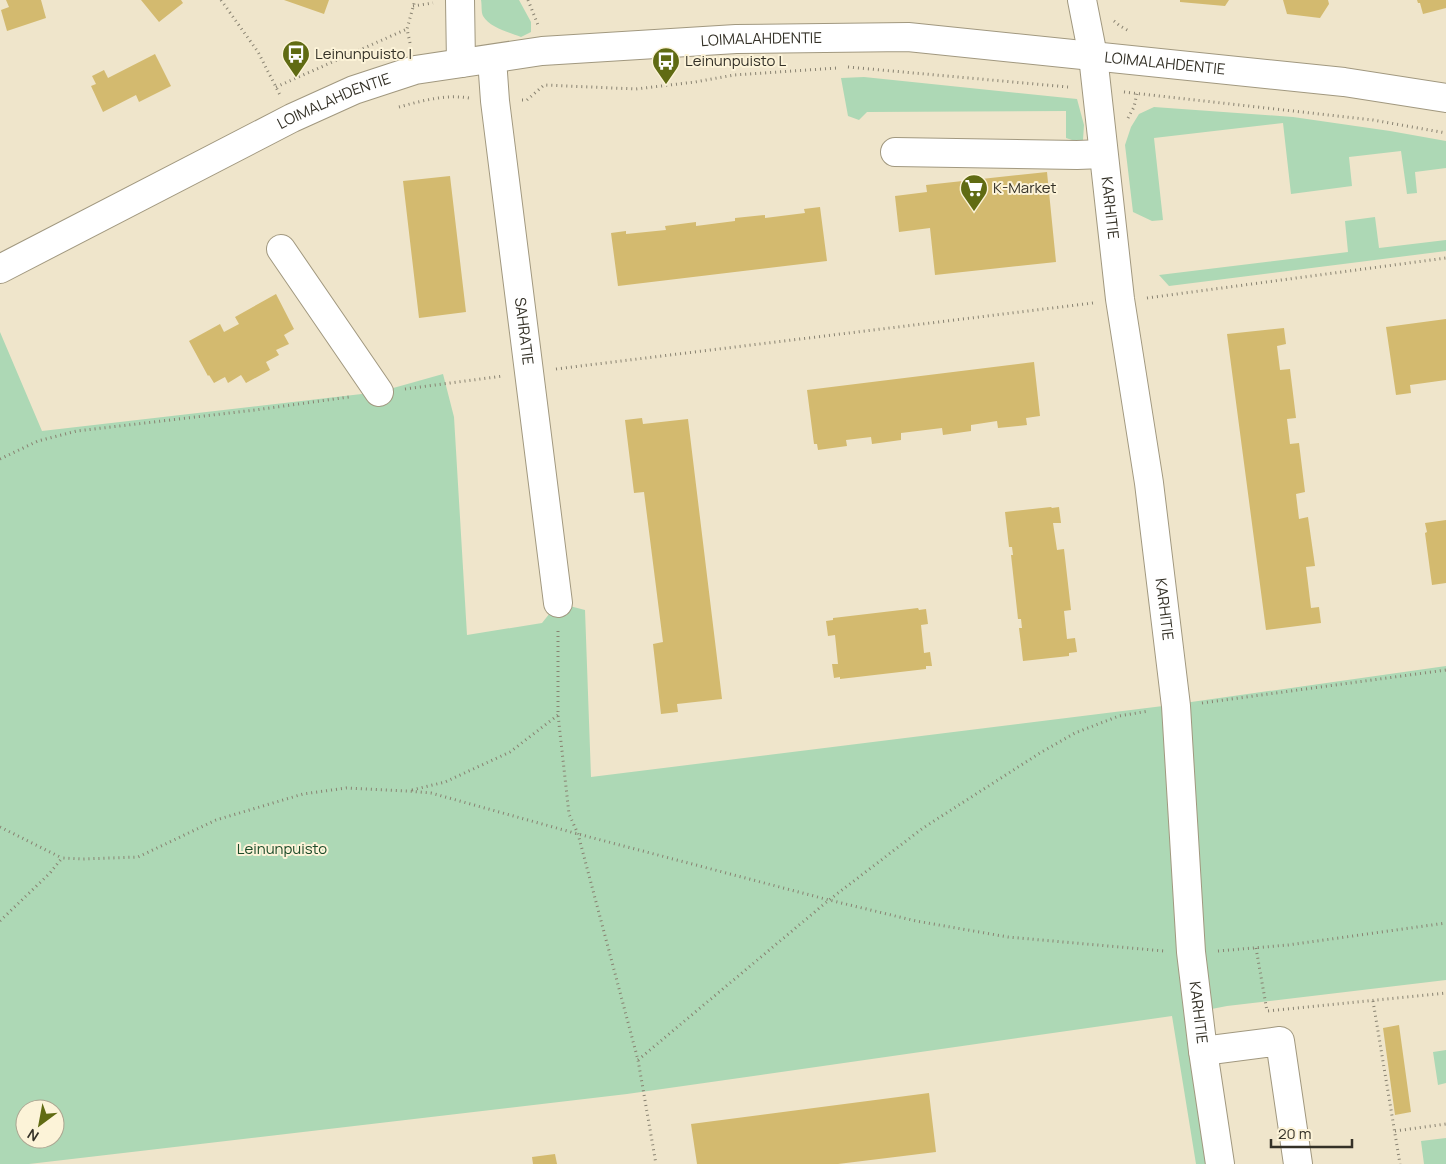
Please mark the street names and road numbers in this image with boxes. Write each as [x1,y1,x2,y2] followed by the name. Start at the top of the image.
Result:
[700,27,822,51] street label: LOIMALAHDENTIE
[1104,46,1226,80] street label: LOIMALAHDENTIE
[273,68,393,134] street label: LOIMALAHDENTIE
[1096,176,1124,240] street label: KARHITIE
[510,296,539,366] street label: SAHRATIE
[1151,577,1179,642] street label: KARHITIE
[1185,980,1213,1045] street label: KARHITIE

